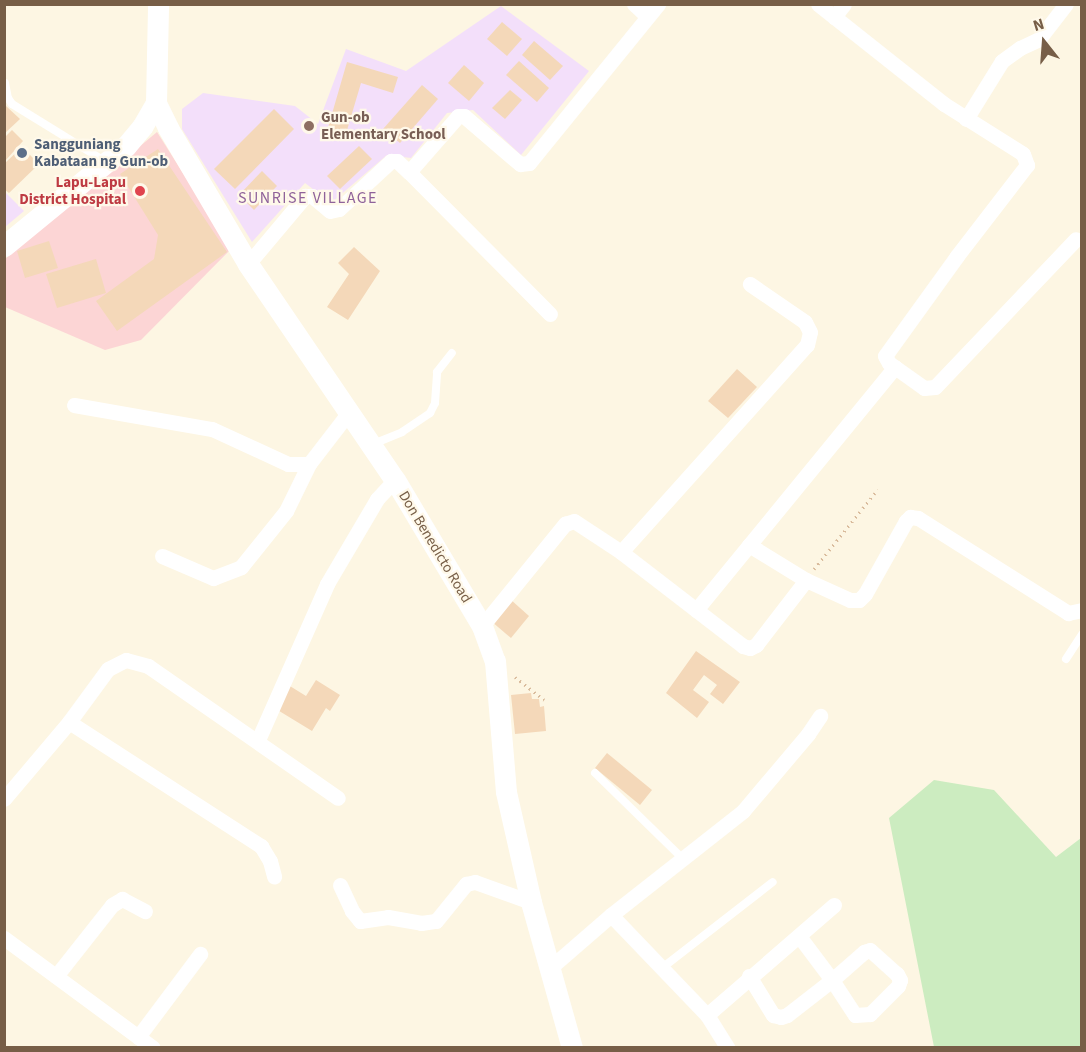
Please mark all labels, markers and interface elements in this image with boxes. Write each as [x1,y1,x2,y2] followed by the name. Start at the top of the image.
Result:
[1014,12,1074,72] north arrow
[1030,13,1047,37] text: N
[321,108,446,143] place label: Gun-ob Elementary School
[302,119,316,133] marker: Gun-ob Elementary School
[34,135,168,170] place label: Sangguniang Kabataan ng Gun-ob
[15,146,29,160] marker: Sangguniang Kabataan ng Gun-ob
[19,173,126,208] place label: Lapu-Lapu District Hospital
[131,182,149,200] marker: Lapu-Lapu District Hospital
[238,188,378,208] district label: SUNRISE VILLAGE
[394,488,476,606] street label: Don Benedicto Road

